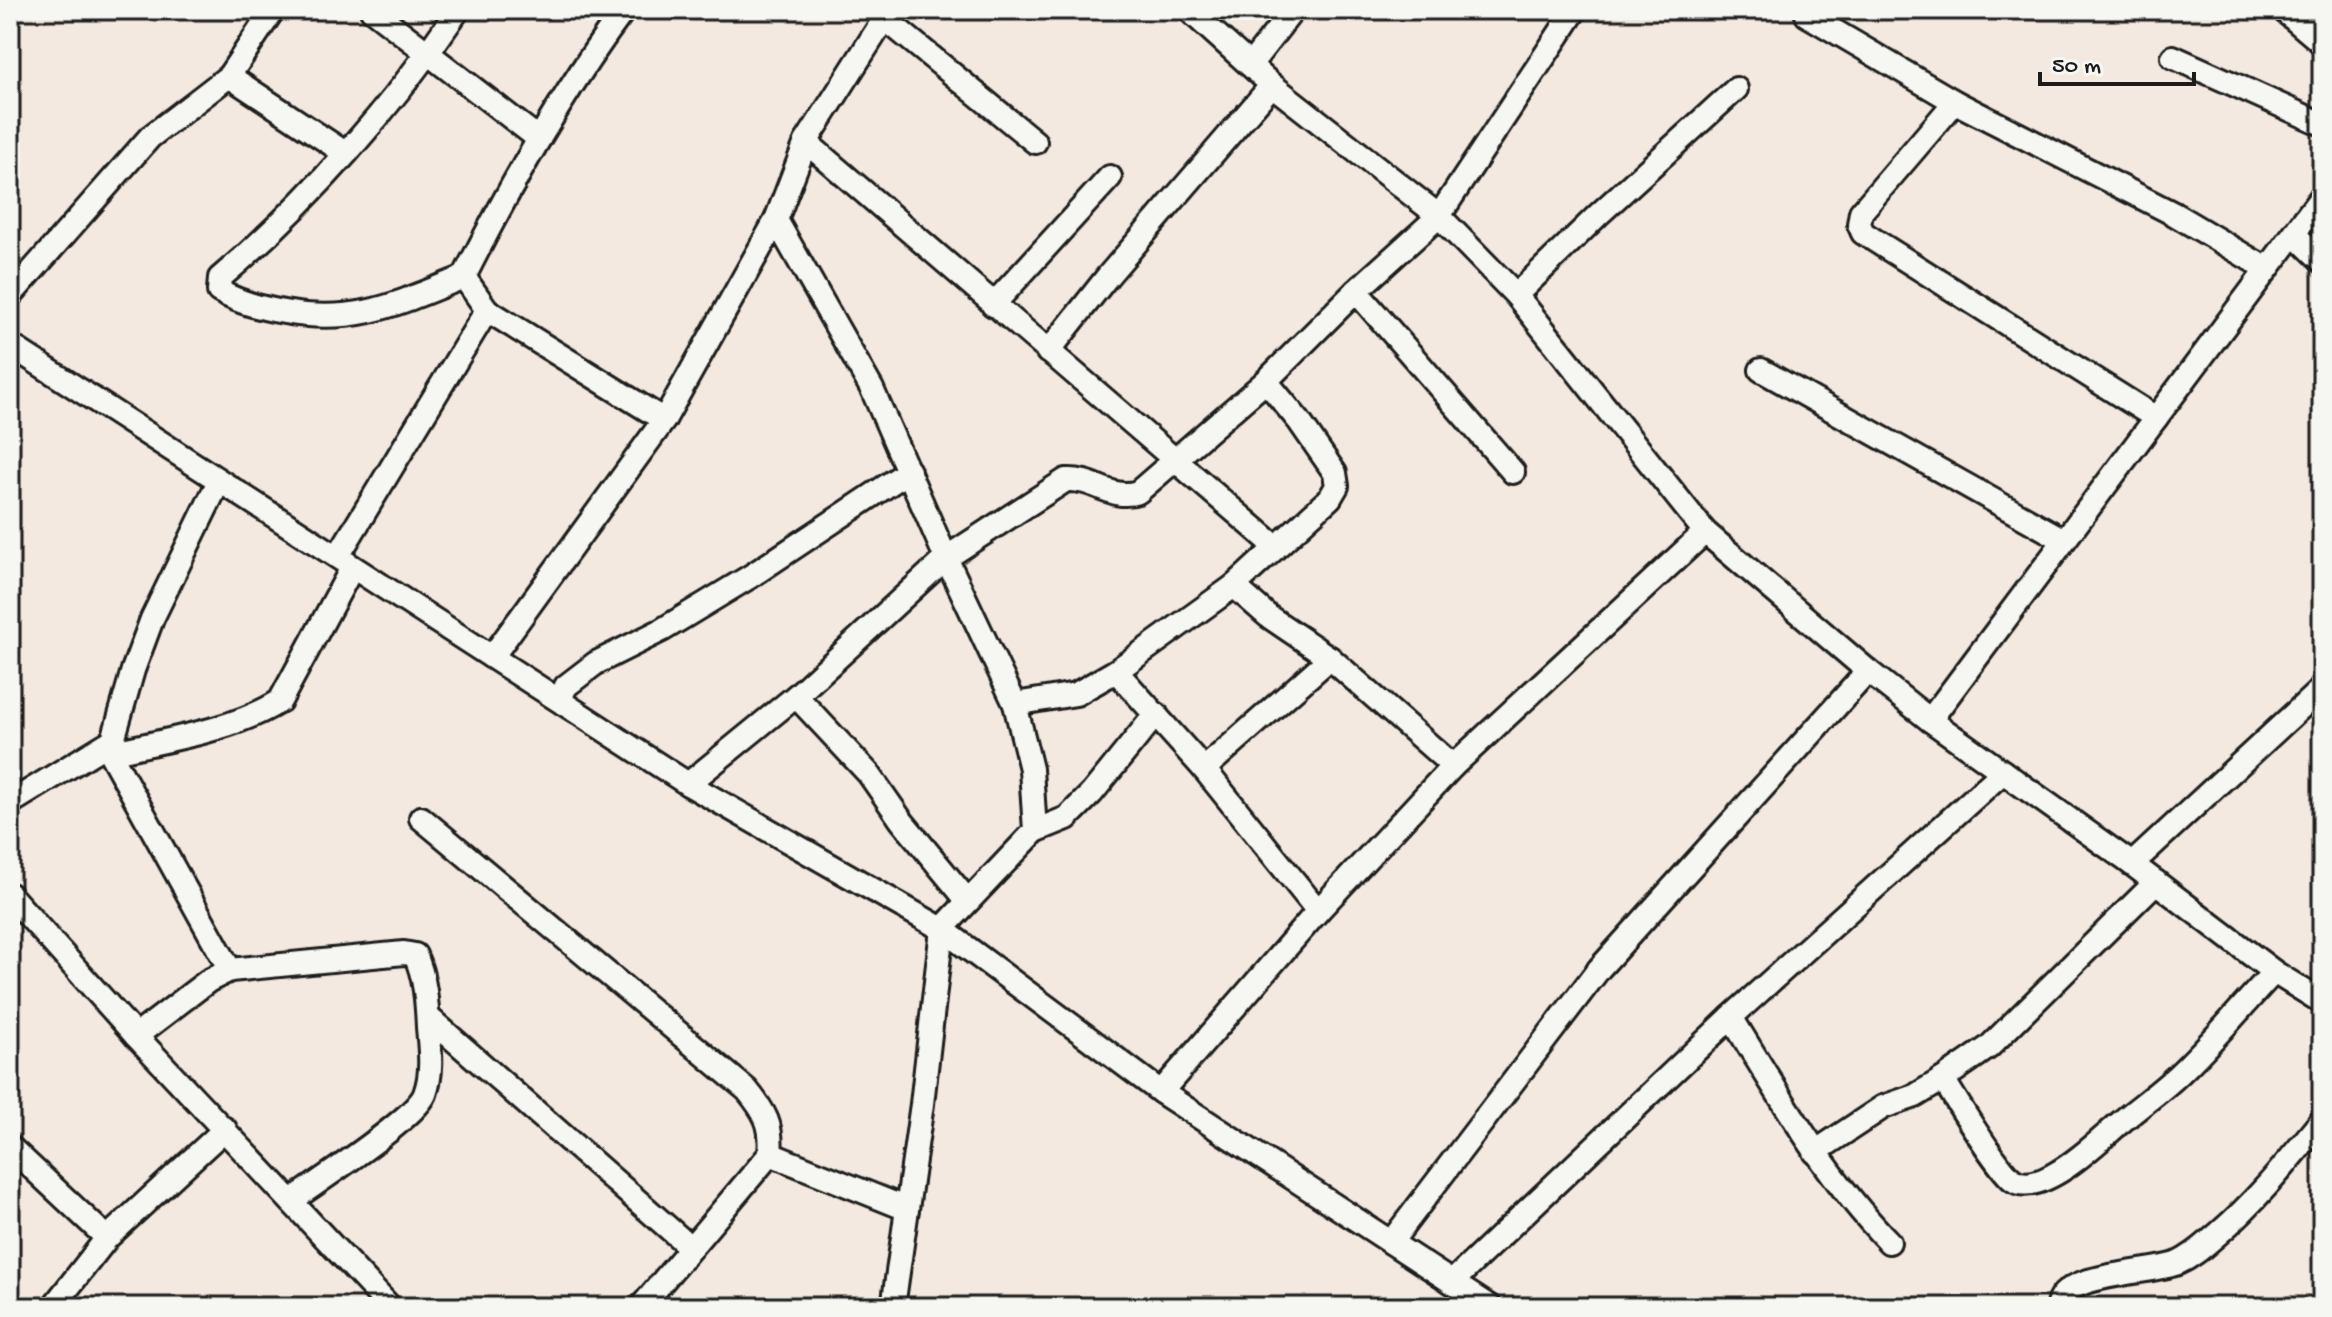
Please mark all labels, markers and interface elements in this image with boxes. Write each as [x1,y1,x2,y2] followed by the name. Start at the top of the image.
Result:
[2040,36,2194,86] scale bar
[2052,53,2101,82] text: 50 m

